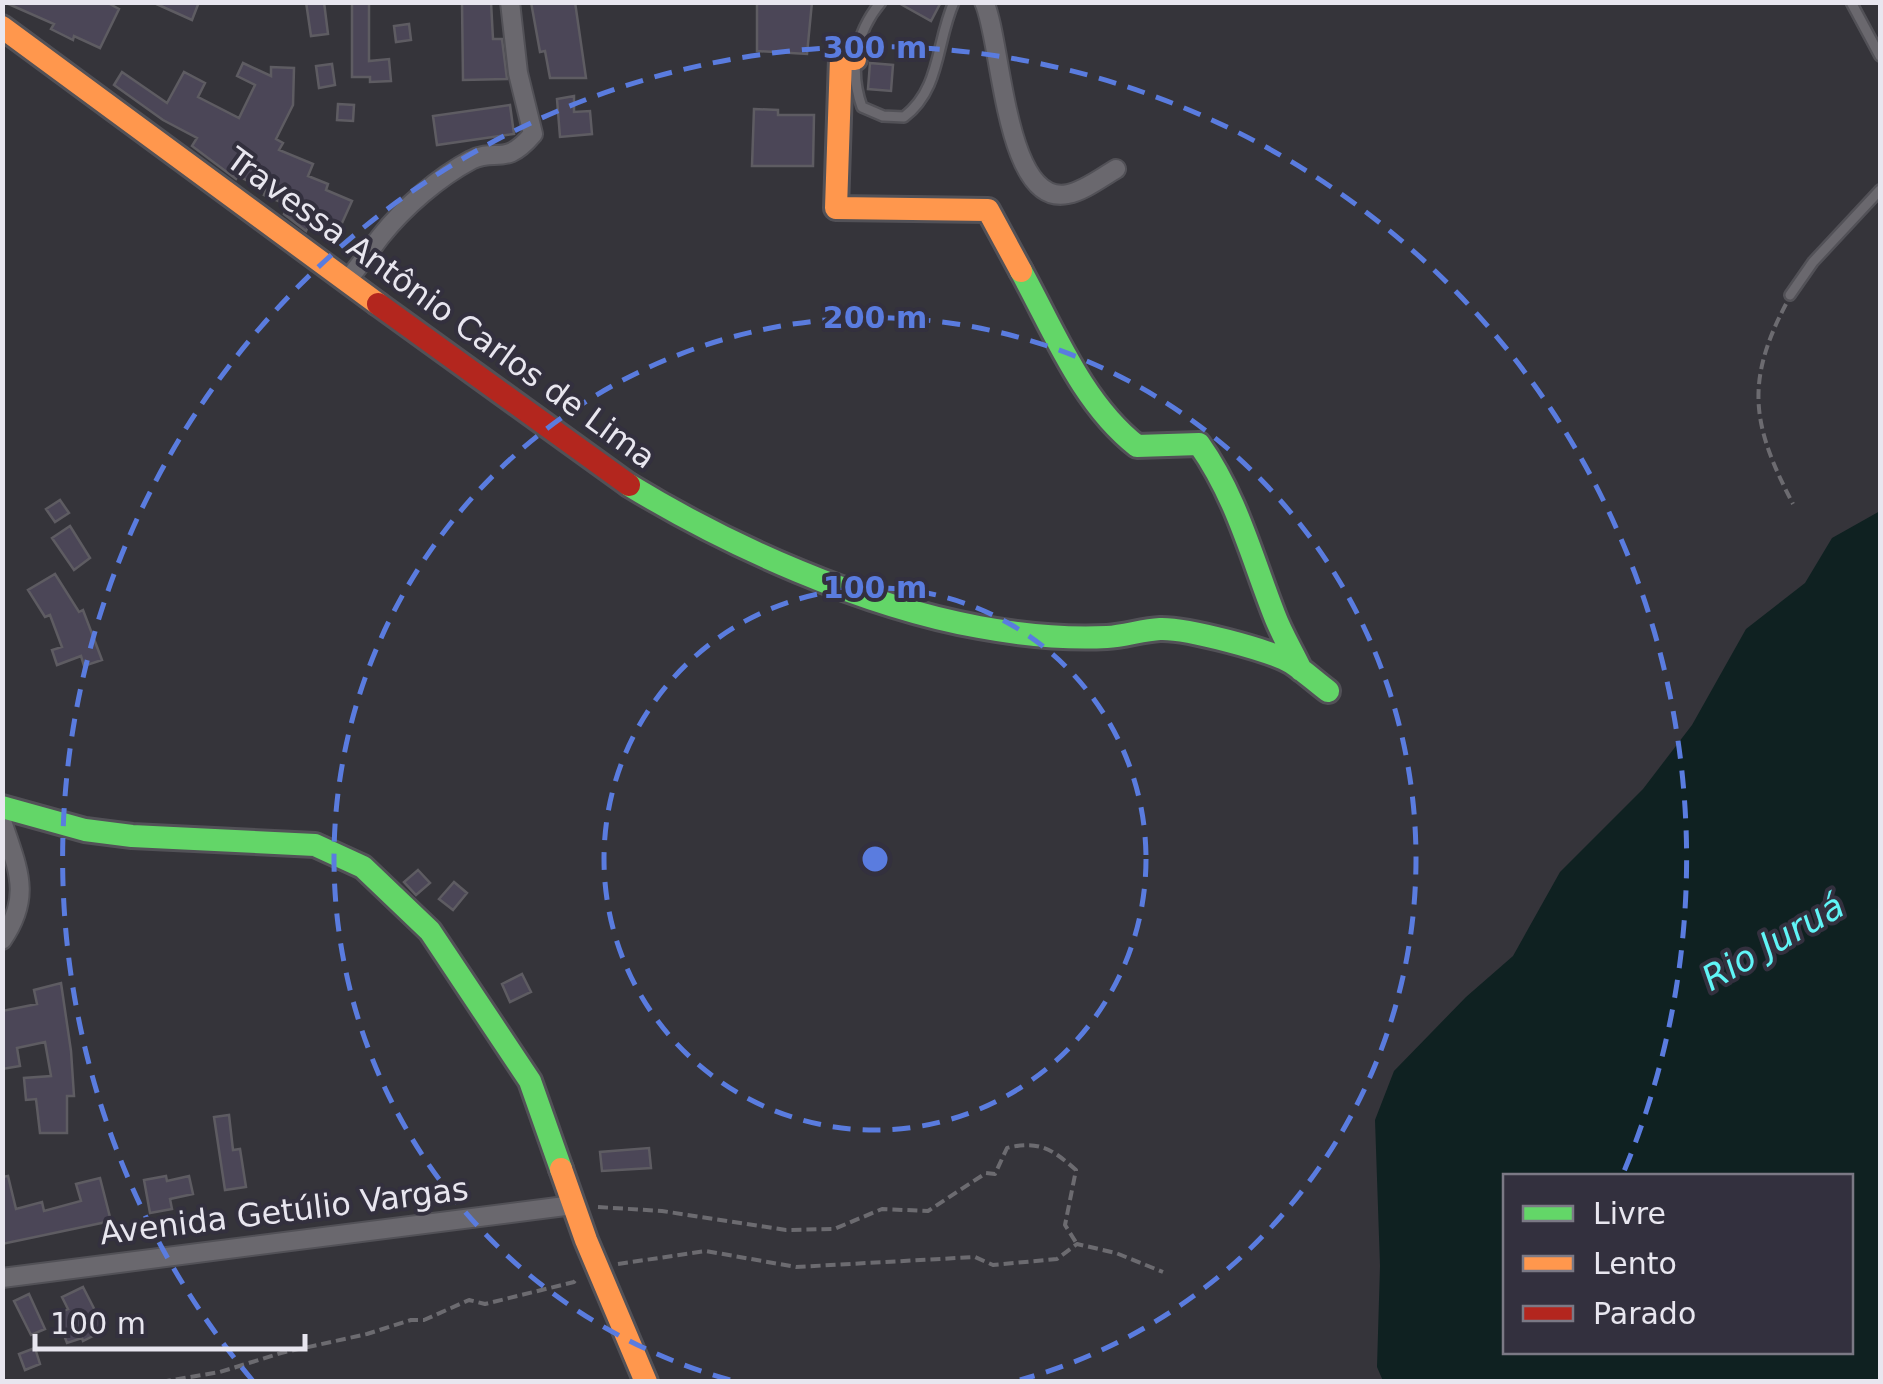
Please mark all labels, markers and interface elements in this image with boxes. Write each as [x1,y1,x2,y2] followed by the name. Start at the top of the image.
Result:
[823,30,927,65] text: 300 m
[218,139,663,476] street label: Travessa Antônio Carlos de Lima
[823,300,927,335] text: 200 m
[823,570,927,605] text: 100 m
[857,841,893,877] centre of rings
[1695,885,1851,999] water label: Rio Juruá
[98,1170,470,1252] street label: Avenida Getúlio Vargas
[1503,1174,1853,1354] legend
[1593,1196,1666,1231] text: Livre
[1593,1246,1677,1281] text: Lento
[35,1289,305,1351] scale bar
[1593,1296,1696,1331] text: Parado
[50,1306,146,1341] text: 100 m

